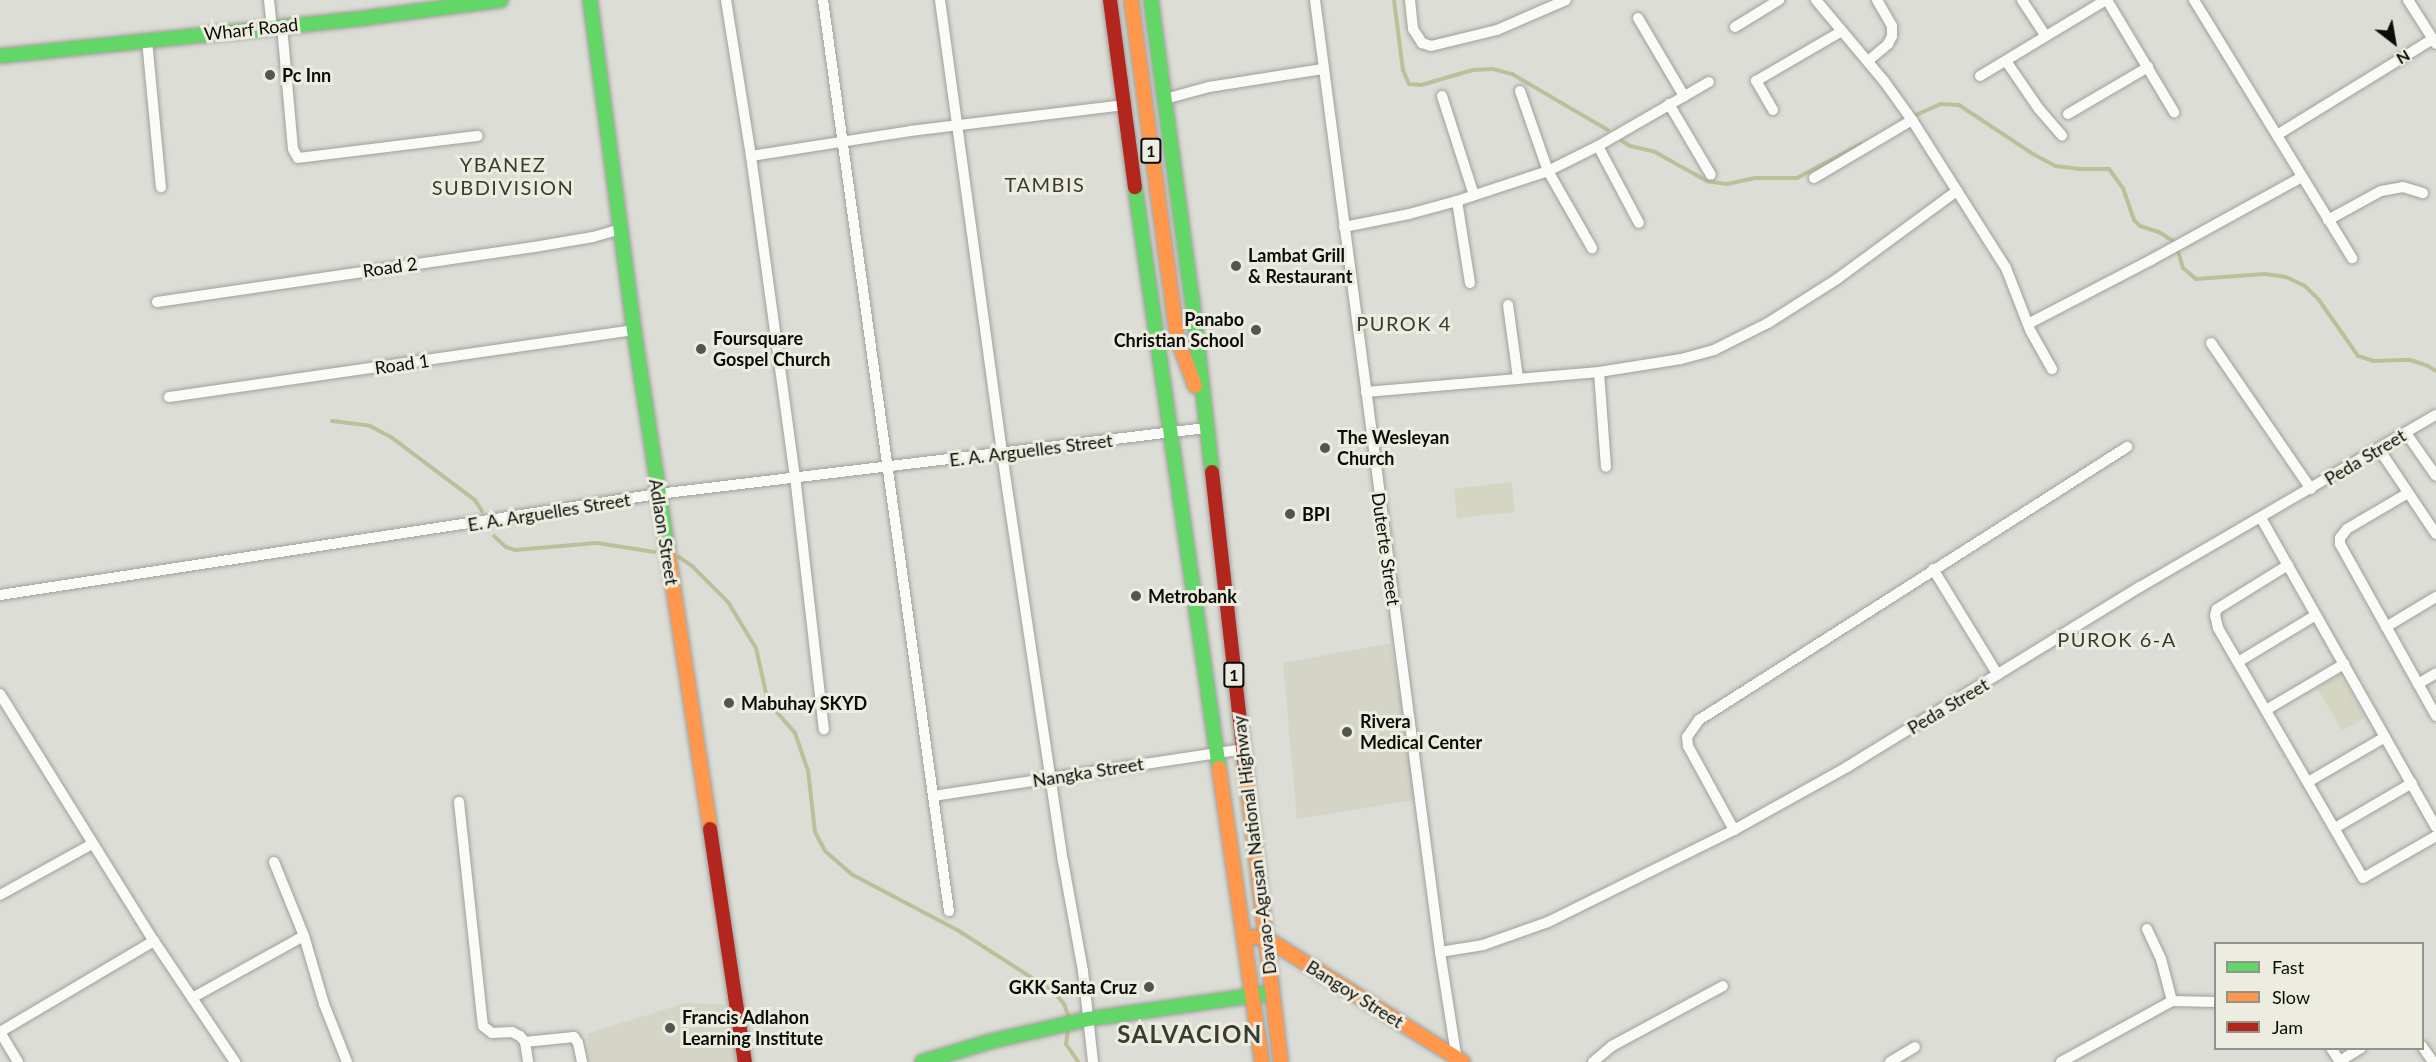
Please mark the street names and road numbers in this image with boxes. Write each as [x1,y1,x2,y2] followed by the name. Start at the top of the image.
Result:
[203,13,299,45] street label: Wharf Road
[1139,138,1163,164] road number: 1
[361,252,419,282] street label: Road 2
[373,349,431,379] street label: Road 1
[2320,424,2410,490] street label: Peda Street
[948,429,1114,471] street label: E. A. Arguelles Street
[645,477,683,587] street label: Adlaon Street
[466,488,632,536] street label: E. A. Arguelles Street
[1367,491,1405,607] street label: Duterte Street
[1222,662,1246,688] road number: 1
[1903,673,1993,739] street label: Peda Street
[1227,714,1281,976] street label: Davao-Agusan National Highway
[1031,753,1145,791] street label: Nangka Street
[1302,955,1408,1033] street label: Bangoy Street

